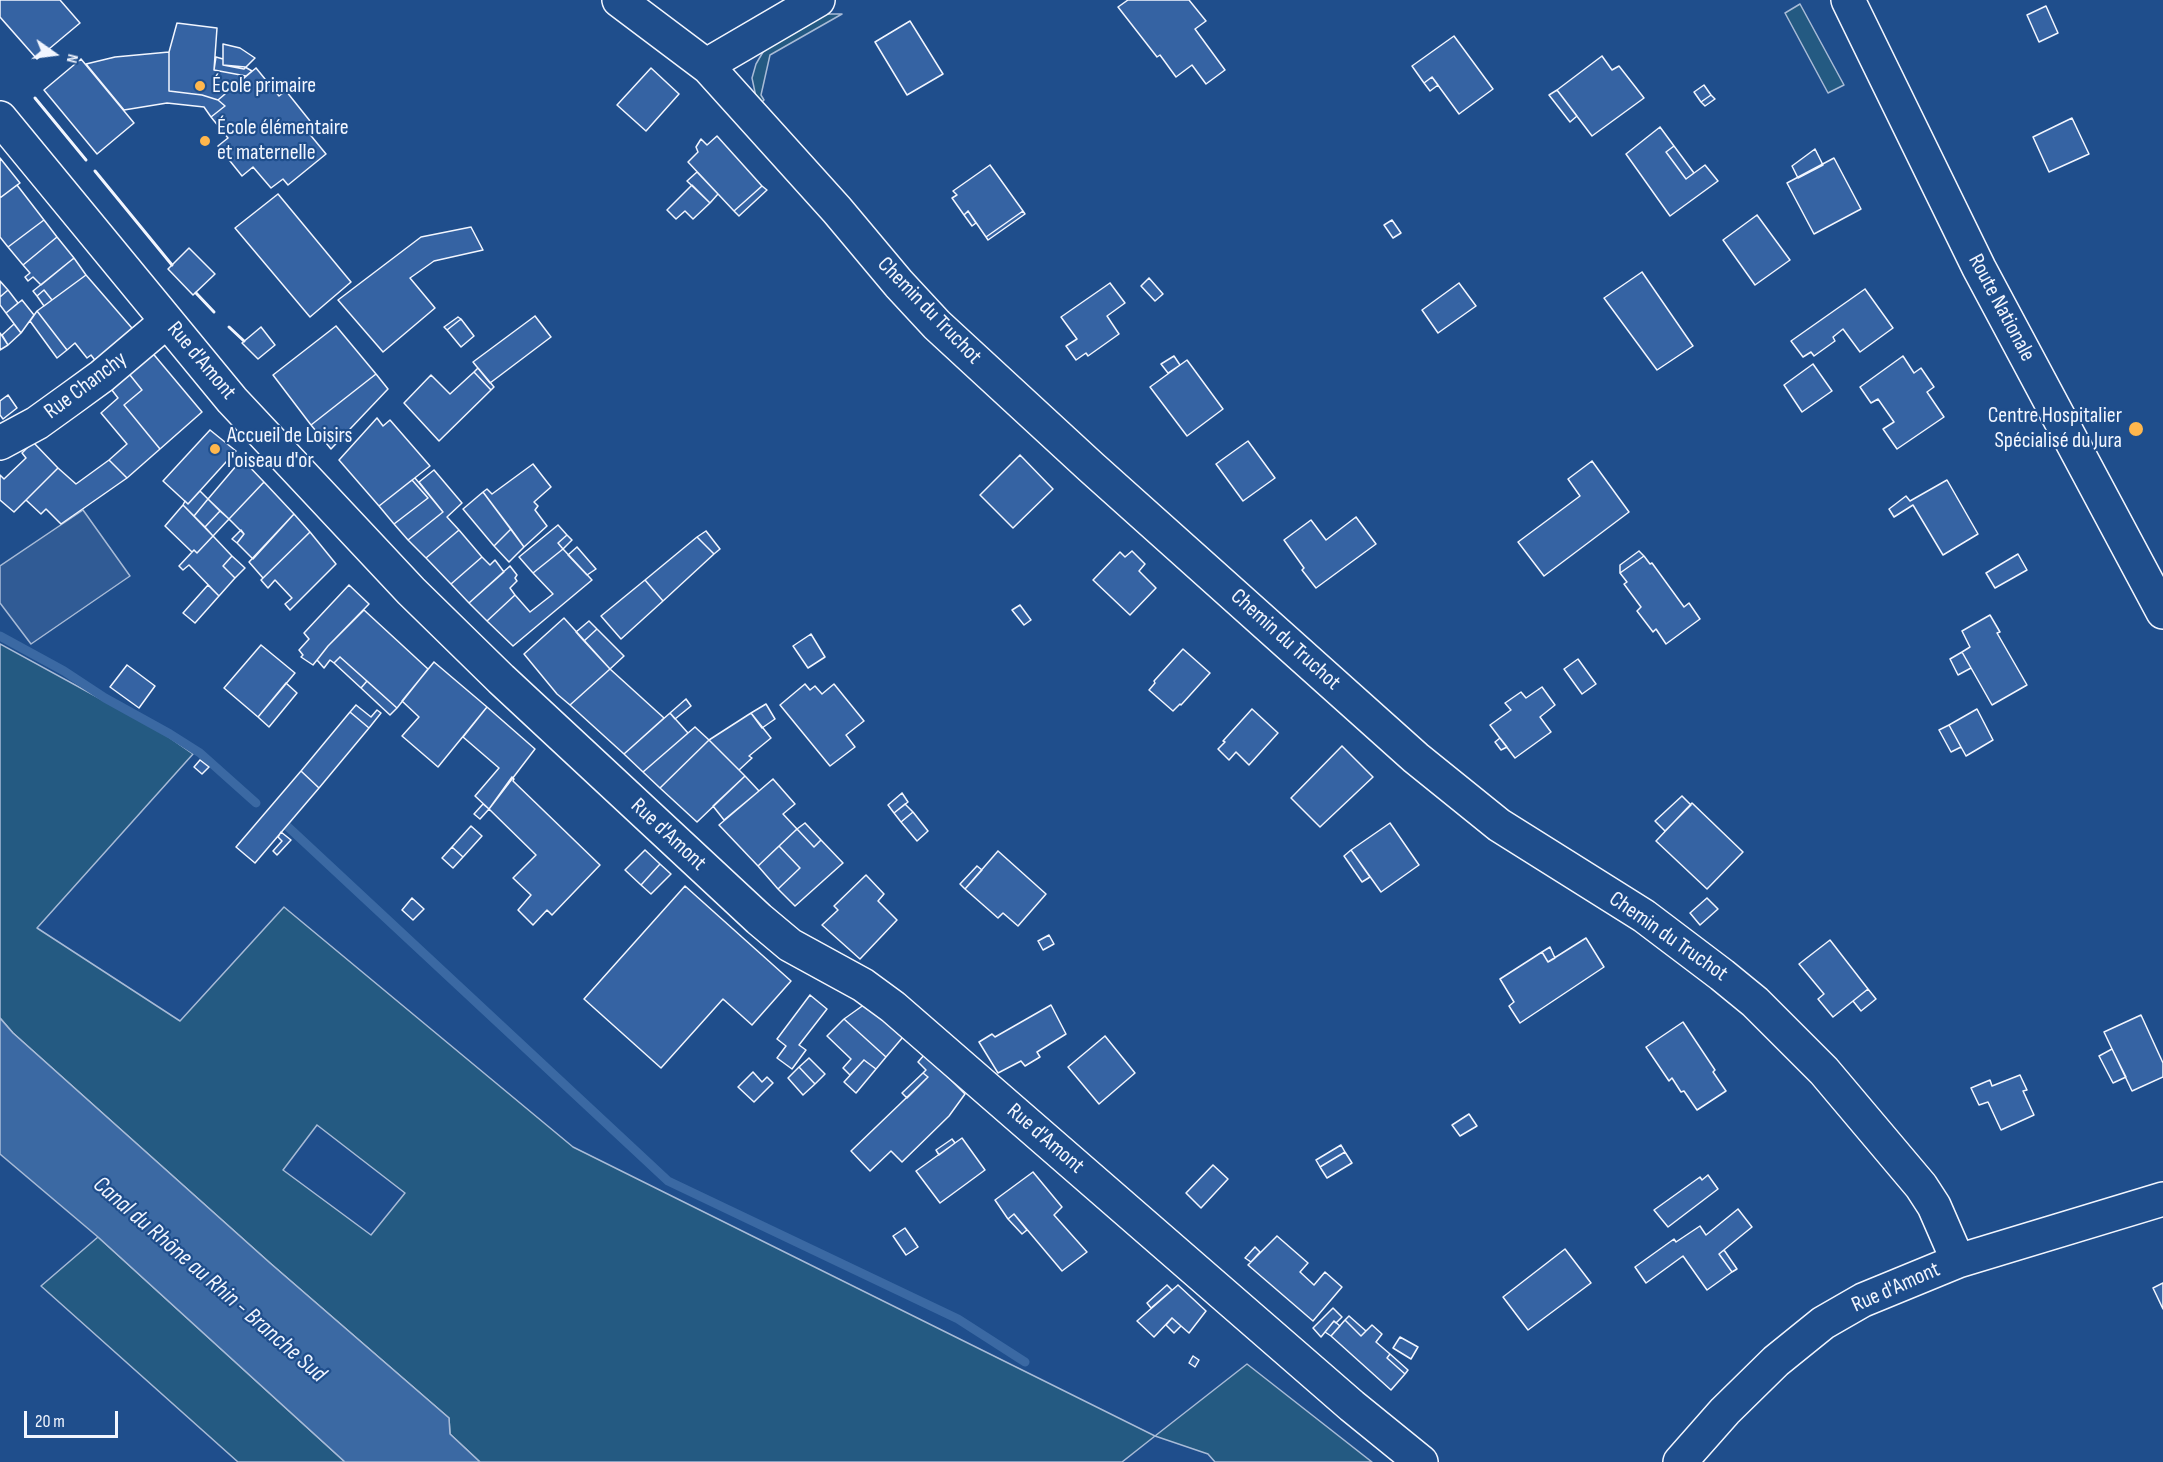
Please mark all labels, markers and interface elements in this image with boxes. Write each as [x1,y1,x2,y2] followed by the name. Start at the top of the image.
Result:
[24,24,84,84] north arrow
[62,52,82,65] text: N
[212,73,316,99] place label: École primaire
[193,79,207,93] marker: École primaire
[217,115,348,166] place label: École élémentaire et maternelle
[198,134,212,148] marker: École élémentaire et maternelle
[1962,250,2040,366] street label: Route Nationale
[871,252,987,370] street label: Chemin du Truchot
[161,317,241,405] street label: Rue d'Amont
[40,346,132,426] street label: Rue Chanchy
[1988,403,2122,454] place label: Centre Hospitalier Spécialisé du Jura
[2127,420,2145,438] marker: Centre Hospitalier Spécialisé du Jura
[227,423,352,475] place label: Accueil de Loisirs l'oiseau d'or
[208,442,222,456] marker: Accueil de Loisirs l'oiseau d'or
[1225,584,1345,696] street label: Chemin du Truchot
[625,793,711,877] street label: Rue d'Amont
[1604,886,1732,988] street label: Chemin du Truchot
[1001,1098,1089,1180] street label: Rue d'Amont
[86,1171,332,1389] water label: Canal du Rhône au Rhin - Branche Sud
[1848,1257,1944,1319] street label: Rue d'Amont
[27,1399,122,1437] scale bar
[35,1411,65,1432] text: 20 m

